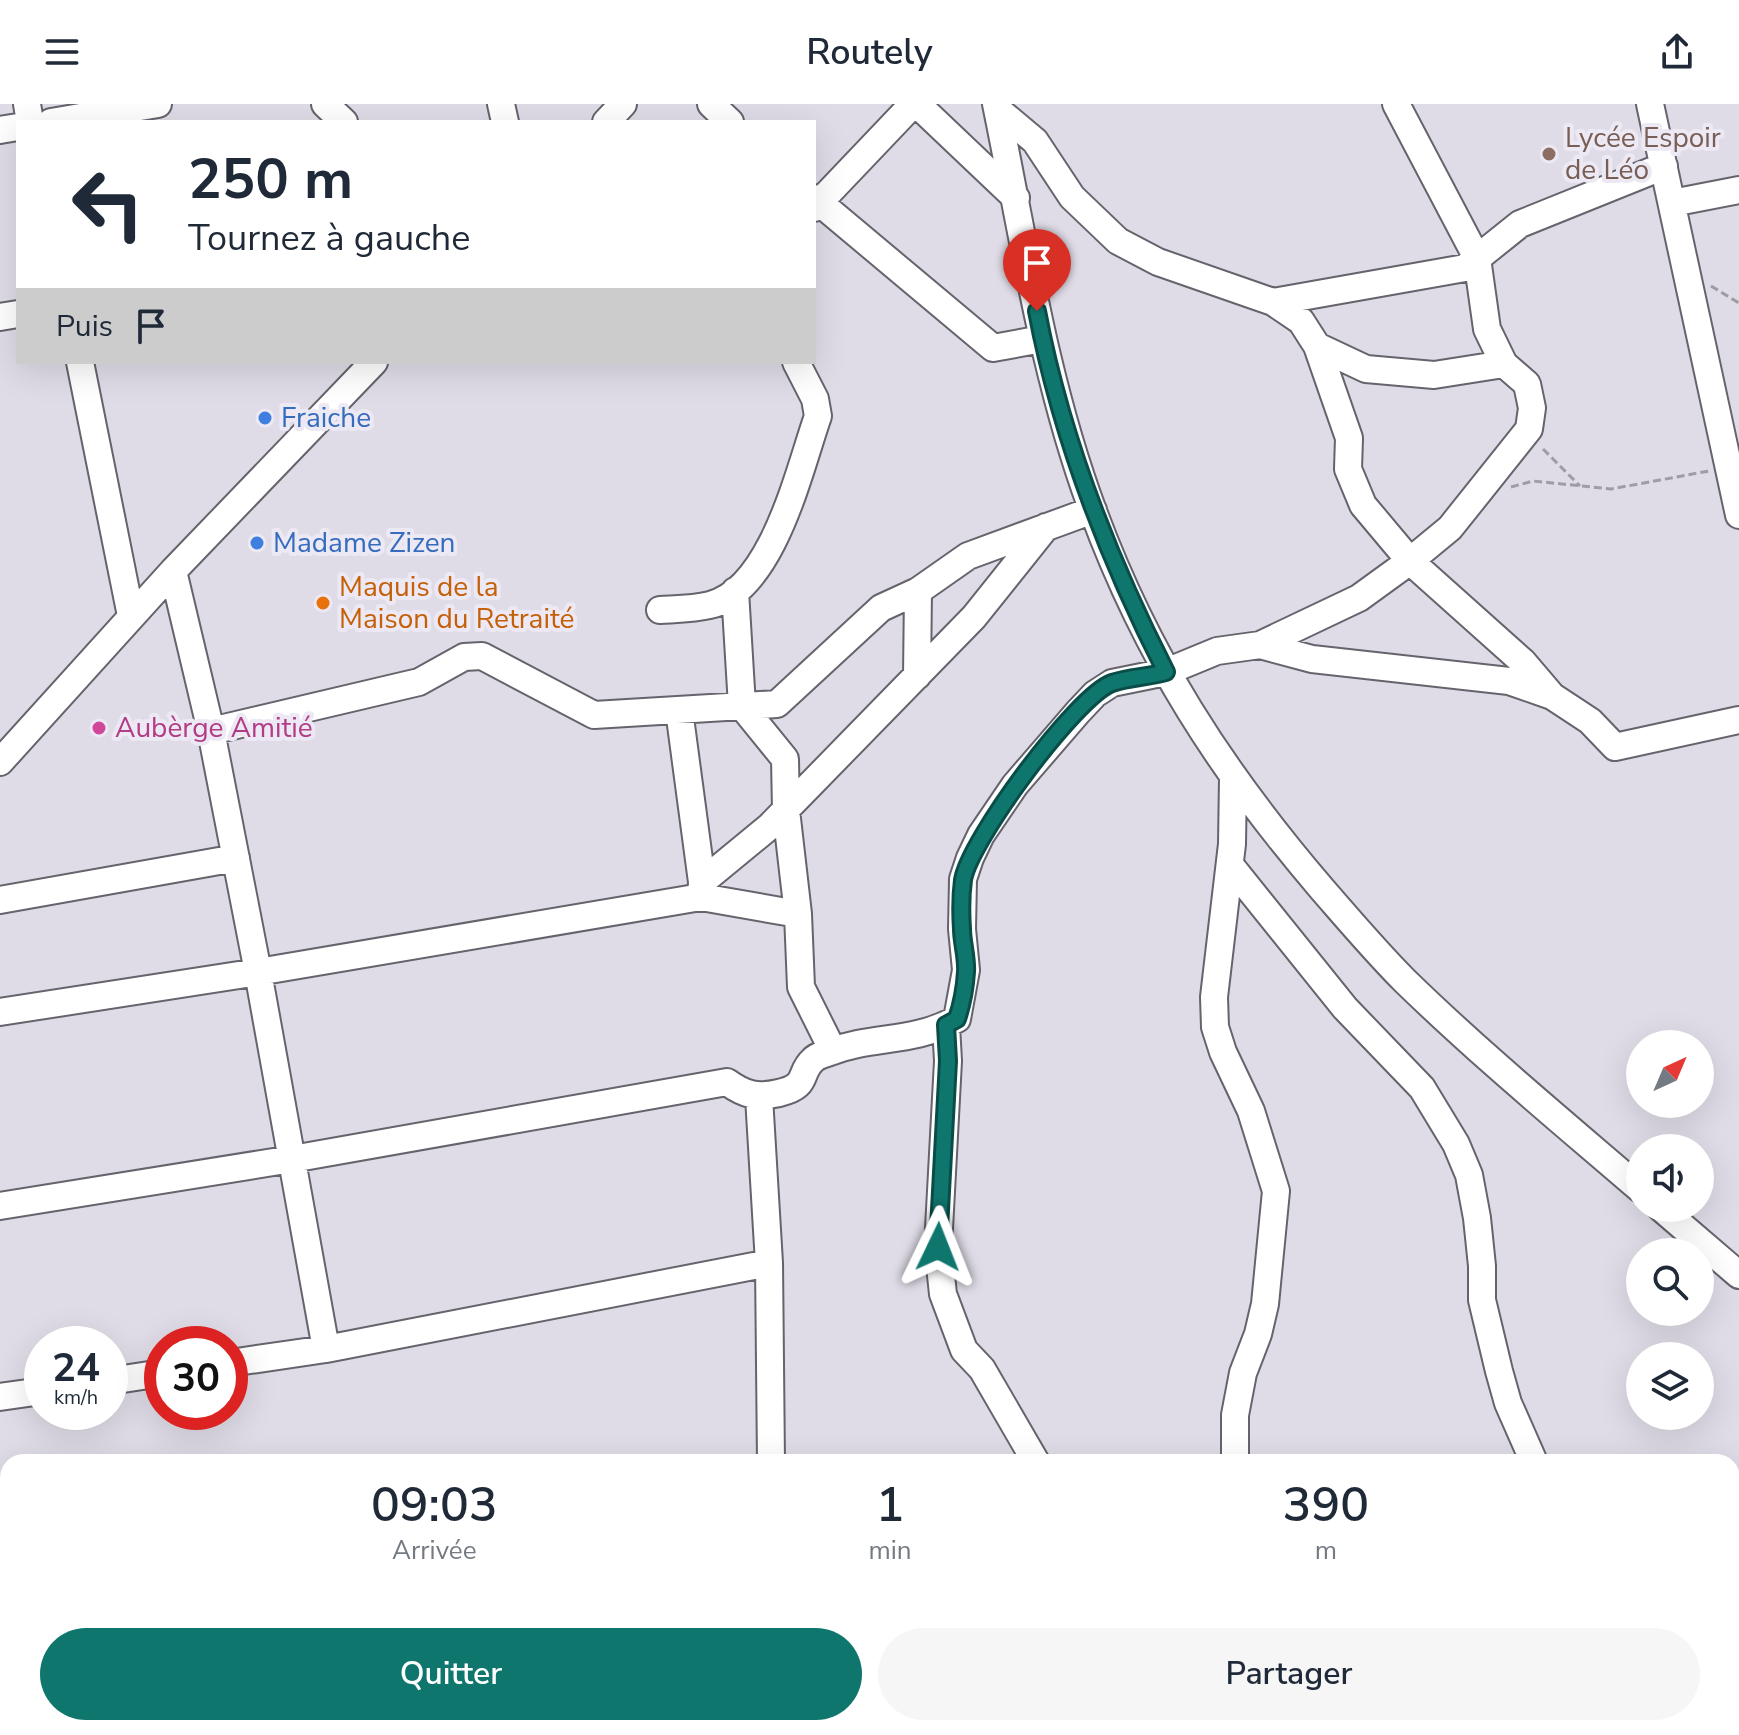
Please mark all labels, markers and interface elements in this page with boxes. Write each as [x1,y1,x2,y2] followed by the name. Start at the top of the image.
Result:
[806,28,933,77] text: Routely
[40,30,84,74] icon: menu
[1655,30,1699,74] icon: share
[1565,119,1721,189] place label: Lycée Espoir de Léo
[188,141,353,218] text: 250 m
[1540,145,1558,163] marker: Lycée Espoir de Léo
[56,152,160,256] icon: left
[188,214,470,263] text: Tournez à gauche
[1003,229,1071,311] pin
[1015,241,1059,285] icon: arrive
[129,304,173,348] icon: arrive
[56,306,113,347] text: Puis
[281,399,371,437] place label: Fraiche
[256,409,274,427] marker: Fraiche
[273,524,455,562] place label: Madame Zizen
[248,534,266,552] marker: Madame Zizen
[339,568,575,638] place label: Maquis de la Maison du Retraité
[314,594,332,612] marker: Maquis de la Maison du Retraité
[115,709,313,747] place label: Aubèrge Amitié
[90,719,108,737] marker: Aubèrge Amitié
[1626,1030,1714,1118] north arrow
[1626,1030,1714,1430] map controls
[1626,1134,1714,1222] button: sound
[896,1205,980,1289] position arrow
[1626,1238,1714,1326] button: search
[144,1326,248,1430] speed limit sign: 30
[52,1341,100,1395] text: 24
[1626,1342,1714,1430] button: layers
[54,1384,98,1411] text: km/h
[371,1472,498,1538] text: 09:03
[876,1472,904,1538] text: 1
[1283,1472,1369,1538] text: 390
[392,1533,477,1568] text: Arrivée
[869,1533,912,1568] text: min
[1315,1533,1337,1568] text: m
[40,1628,862,1720] button: Quitter
[878,1628,1700,1720] button: Partager

